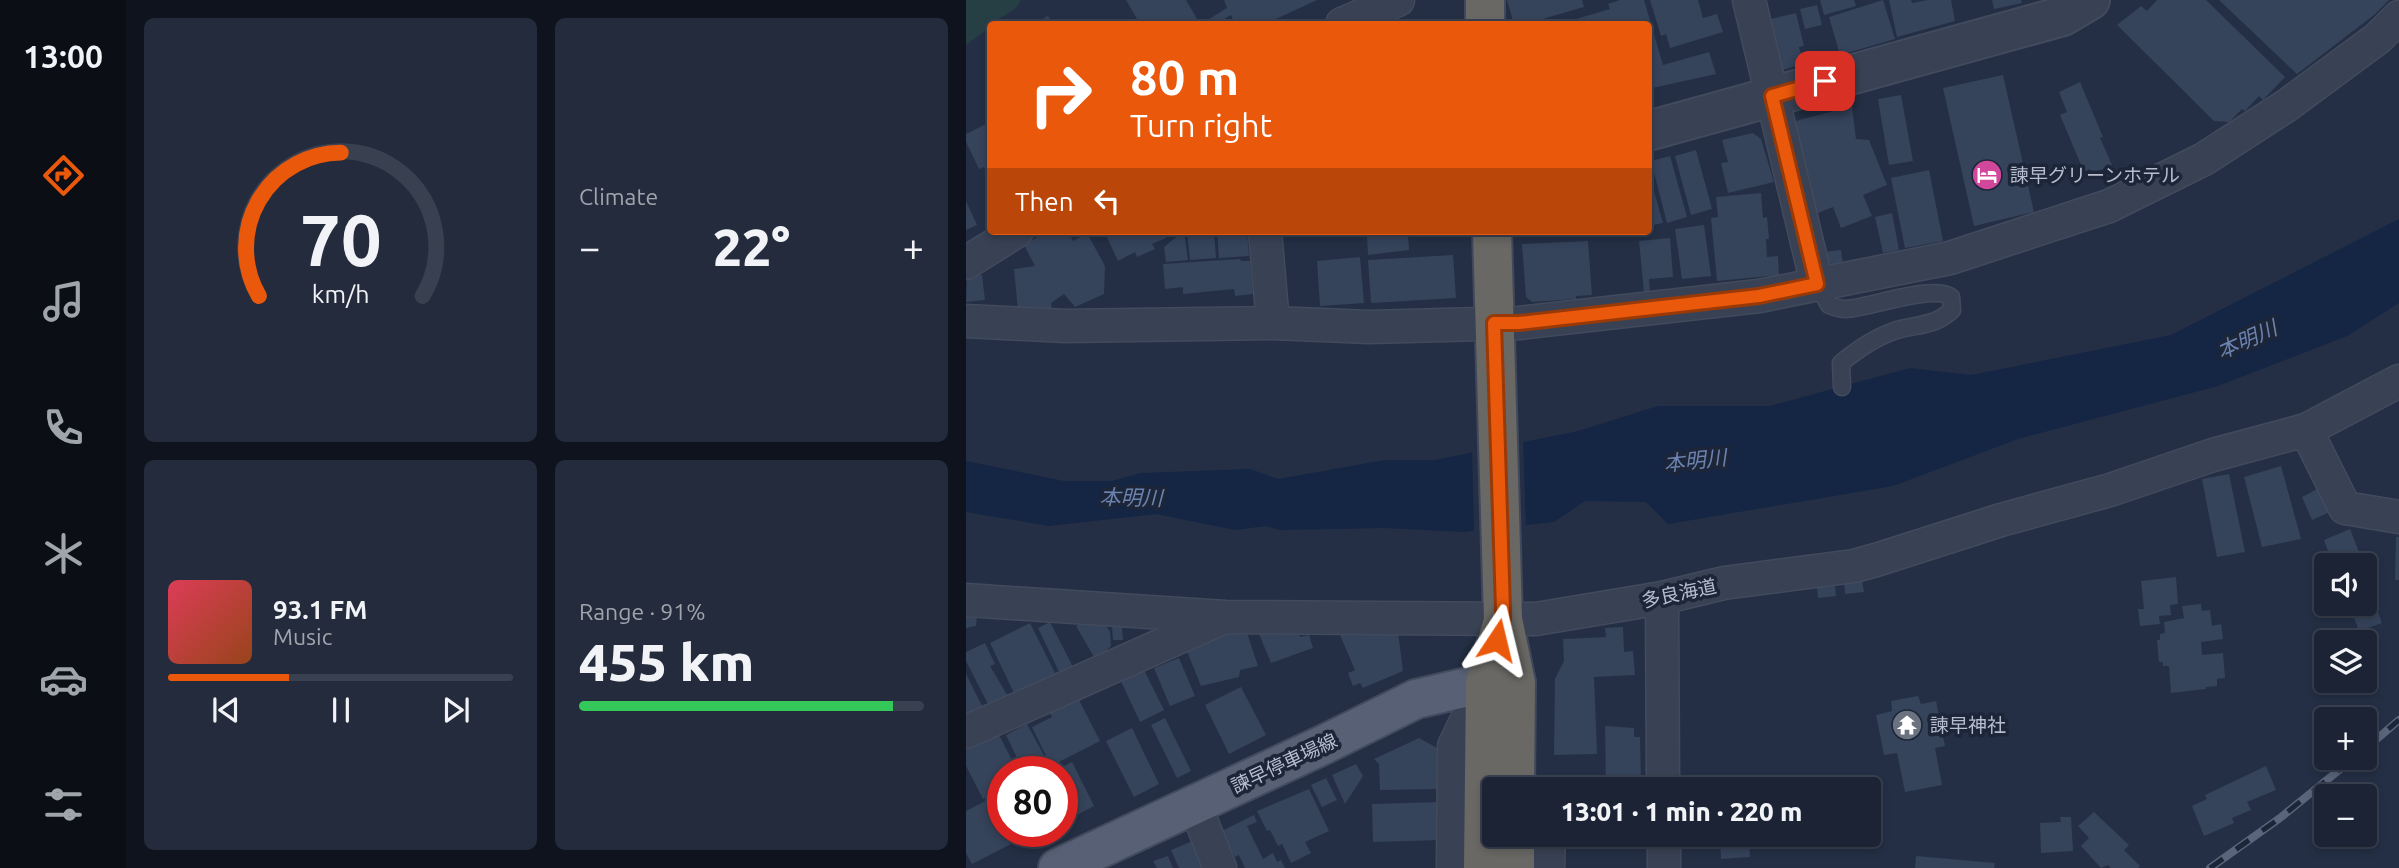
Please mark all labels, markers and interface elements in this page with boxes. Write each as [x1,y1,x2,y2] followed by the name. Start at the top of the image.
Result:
[23,38,103,74] text: 13:00
[1015,49,1106,140] icon: right
[1130,49,1239,104] text: 80 m
[1795,51,1855,111] pin
[1806,62,1844,100] icon: arrive
[1130,107,1272,143] text: Turn right
[39,151,88,200] icon: directions
[1970,158,2004,192] hotel icon: 諫早グリーンホテル
[2010,164,2180,186] place label: 諫早グリーンホテル
[1088,182,1126,220] icon: left
[579,184,658,209] text: Climate
[1015,187,1074,216] text: Then
[299,198,382,280] text: 70
[713,218,790,276] text: 22°
[579,226,600,268] text: −
[903,226,924,268] text: +
[39,277,88,326] icon: music
[312,280,369,308] text: km/h
[2213,314,2282,363] water label: 本明川
[39,403,88,452] icon: phone
[1662,445,1729,475] water label: 本明川
[1099,484,1165,510] water label: 本明川
[39,529,88,578] icon: climate
[2314,553,2377,847] map controls
[2314,553,2377,616] button: sound
[1640,574,1718,612] street label: 多良海道
[273,595,367,624] text: 93.1 FM
[579,599,706,624] text: Range · 91%
[1460,603,1534,677] position arrow
[273,624,332,649] text: Music
[2314,630,2377,693] button: layers
[579,633,754,691] text: 455 km
[39,655,88,704] icon: car
[207,691,245,729] icon: previous
[322,691,360,729] icon: pause
[437,691,475,729] icon: next
[2314,707,2377,770] button: +
[1890,708,1924,742] temple icon: 諫早神社
[1930,714,2006,736] place label: 諫早神社
[1228,729,1340,797] street label: 諫早停車場線
[987,756,1078,847] speed limit sign: 80
[39,780,88,829] icon: filters
[2314,784,2377,847] button: −
[1561,797,1802,826] text: 13:01 · 1 min · 220 m

